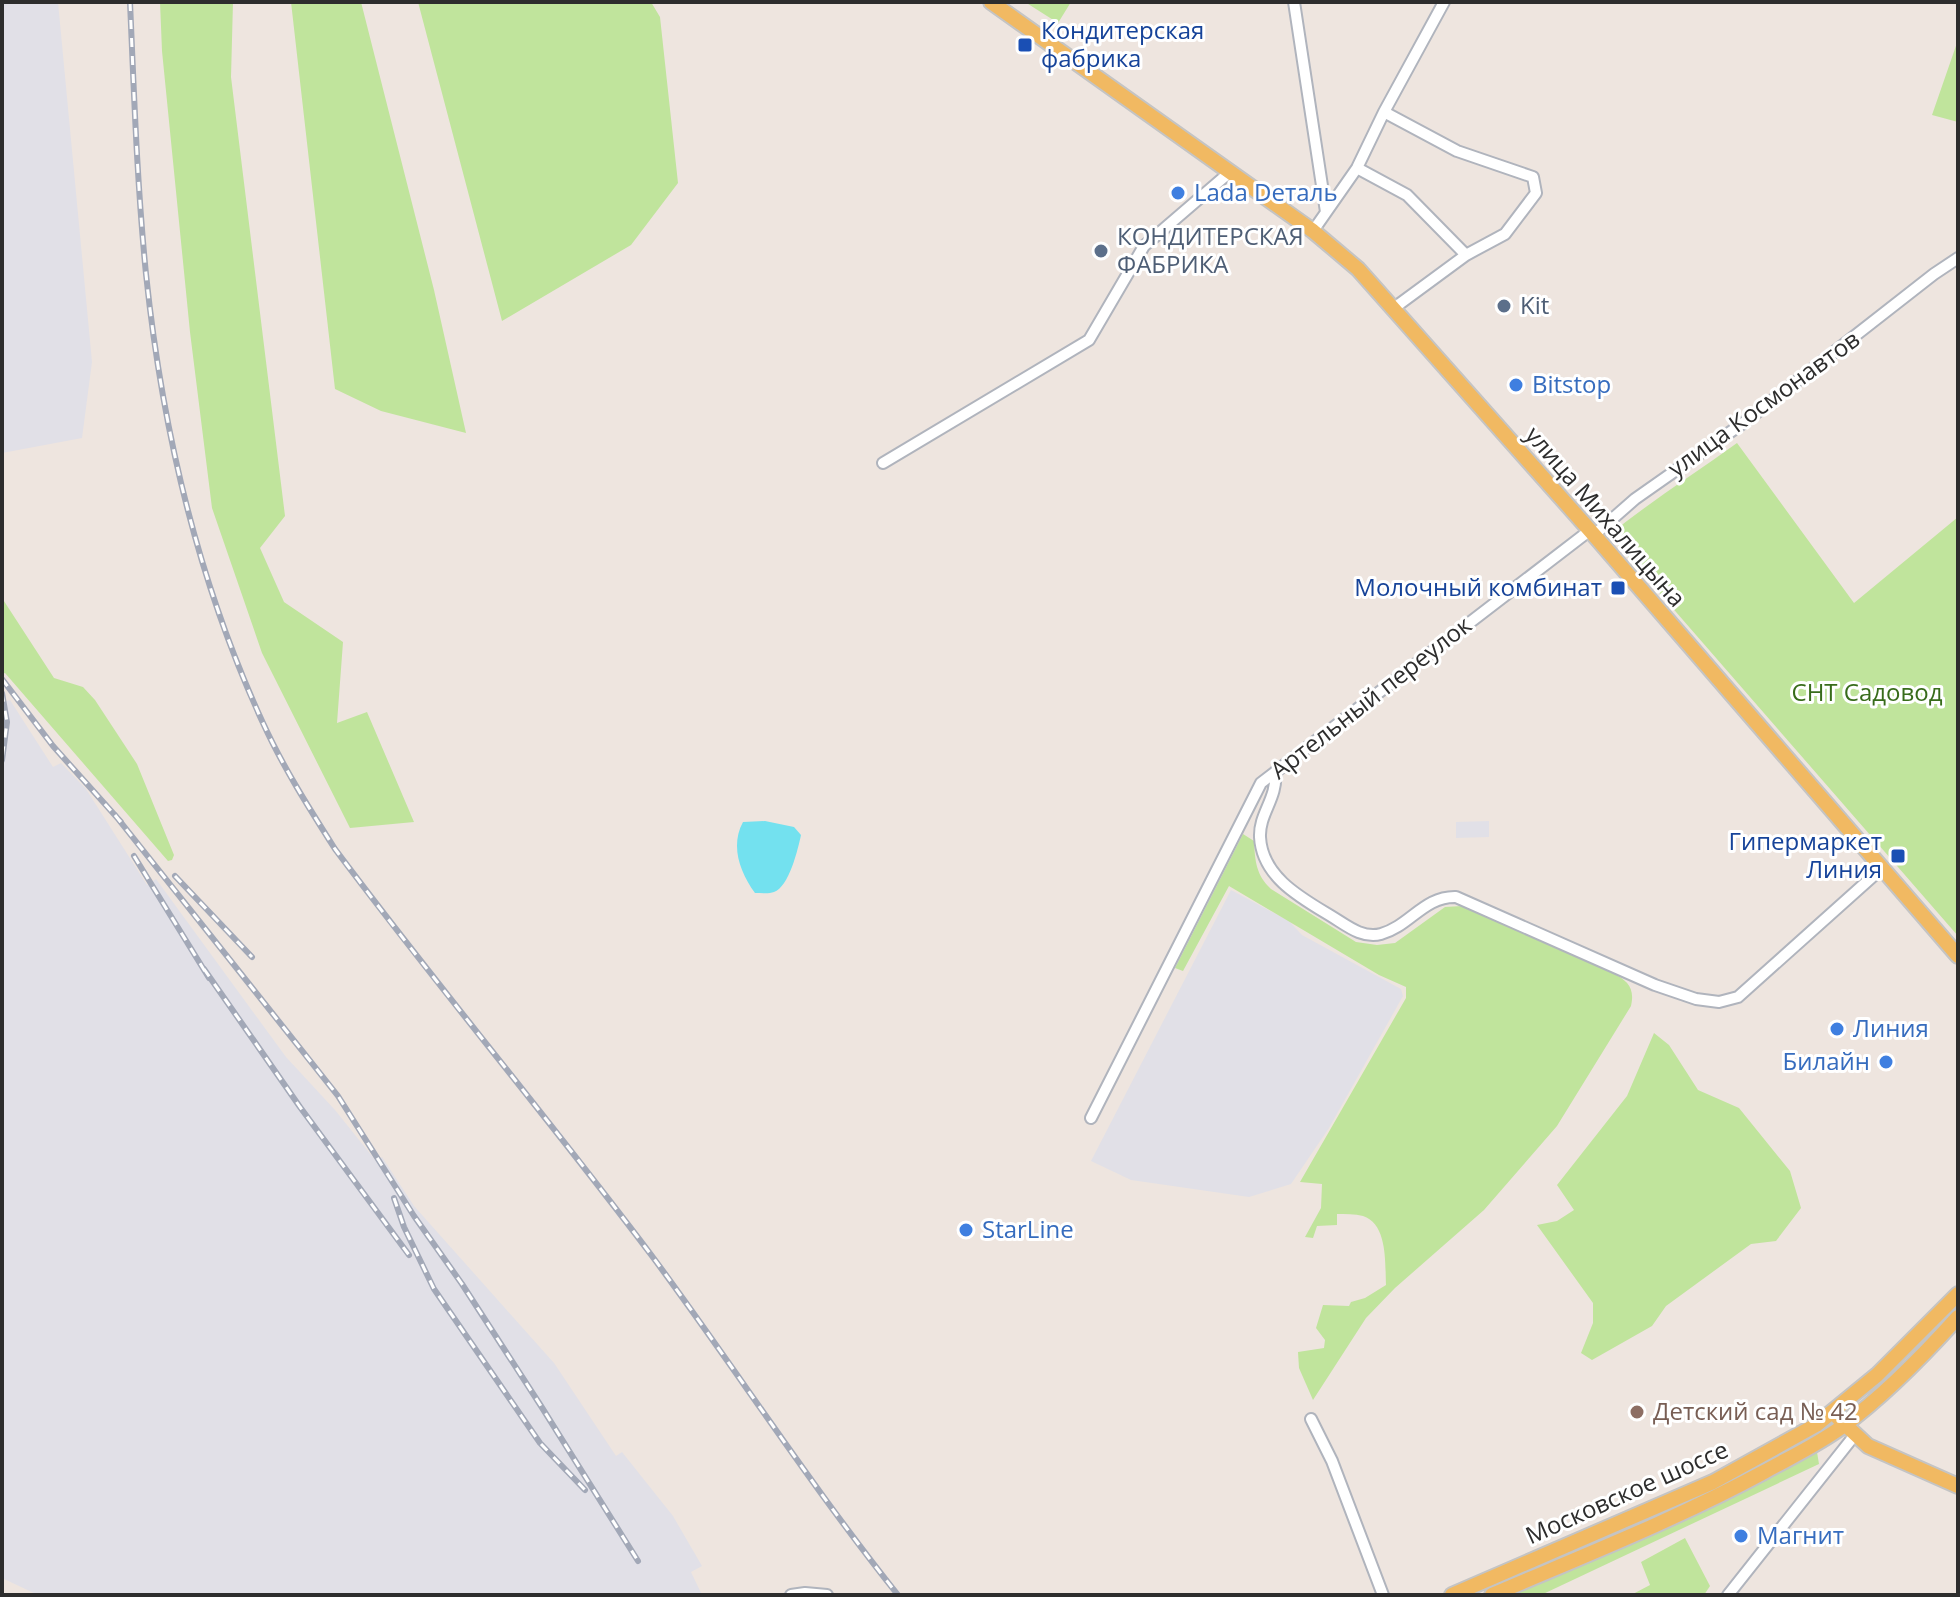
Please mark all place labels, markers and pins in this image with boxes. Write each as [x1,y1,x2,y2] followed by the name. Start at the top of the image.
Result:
[1041,13,1204,74] place label: Кондитерская фабрика
[1016,36,1034,54] marker: Кондитерская фабрика
[1194,175,1338,208] place label: Lada Dеталь
[1169,184,1187,202] marker: Lada Dеталь
[1117,219,1304,280] place label: КОНДИТЕРСКАЯ ФАБРИКА
[1092,242,1110,260] marker: КОНДИТЕРСКАЯ ФАБРИКА
[1520,288,1549,321] place label: Kit
[1495,297,1513,315] marker: Kit
[1532,367,1611,400] place label: Bitstop
[1507,376,1525,394] marker: Bitstop
[1354,570,1602,603] place label: Молочный комбинат
[1609,579,1627,597] marker: Молочный комбинат
[1728,824,1882,885] place label: Гипермаркет Линия
[1889,847,1907,865] marker: Гипермаркет Линия
[1853,1011,1929,1044] place label: Линия
[1828,1020,1846,1038] marker: Линия
[1783,1044,1870,1077] place label: Билайн
[1877,1053,1895,1071] marker: Билайн
[982,1212,1074,1245] place label: StarLine
[957,1221,975,1239] marker: StarLine
[1653,1394,1858,1427] place label: Детский сад № 42
[1628,1403,1646,1421] marker: Детский сад № 42
[1757,1518,1844,1551] place label: Магнит
[1732,1527,1750,1545] marker: Магнит

